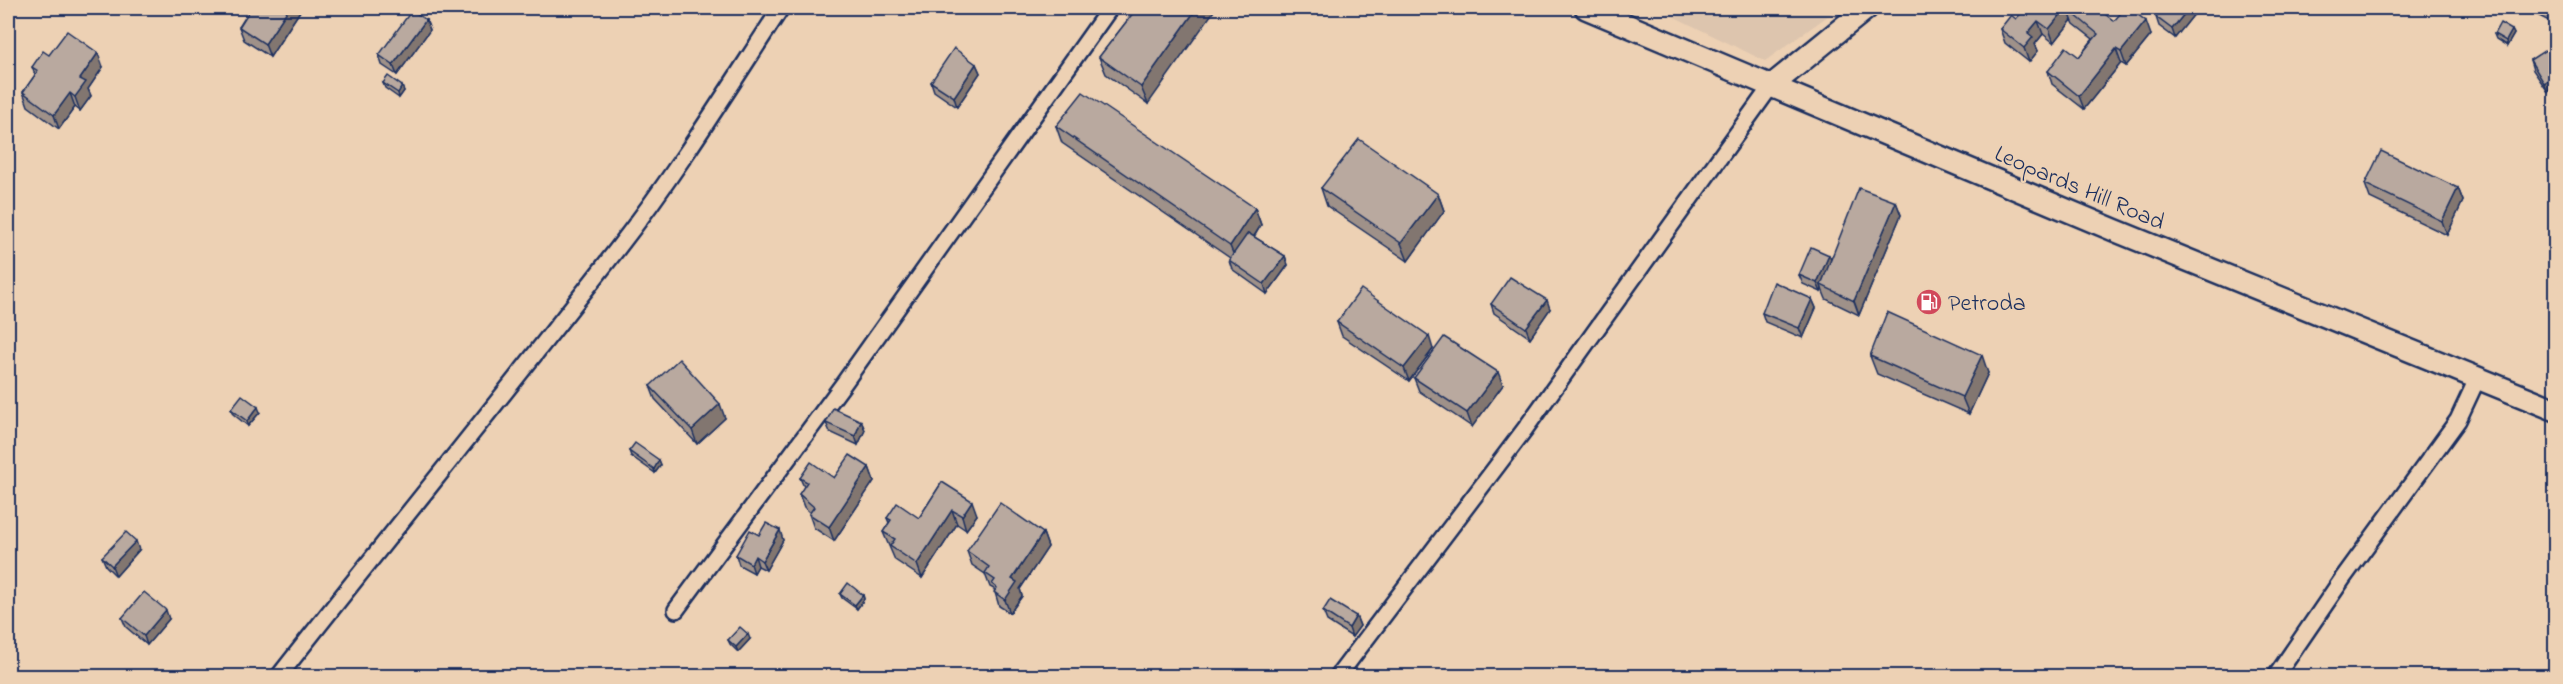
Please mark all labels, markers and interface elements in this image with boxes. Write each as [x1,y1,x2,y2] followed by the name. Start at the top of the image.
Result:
[1989,138,2170,241] street label: Leopards Hill Road
[1914,287,1944,317] fuel station icon: Petroda
[1948,287,2026,322] place label: Petroda

